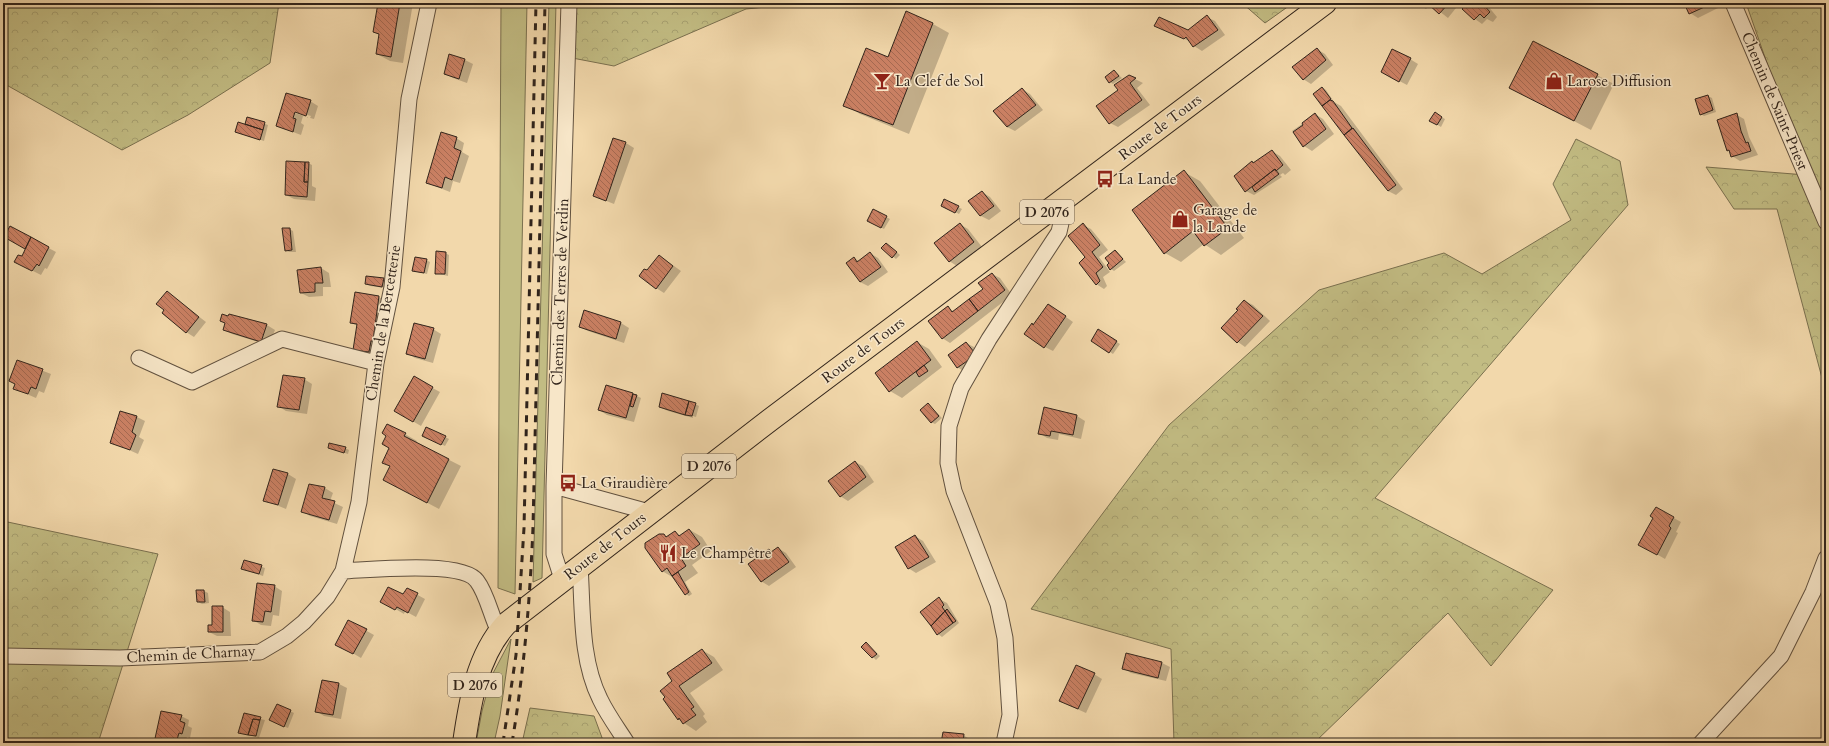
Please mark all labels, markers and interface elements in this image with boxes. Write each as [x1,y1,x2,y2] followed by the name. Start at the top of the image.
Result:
[1737,29,1813,173] street label: Chemin de Saint-Priest
[872,71,892,91] bar icon: La Clef de Sol
[895,71,984,91] place label: La Clef de Sol
[1544,71,1564,91] shop icon: Larose Diffusion
[1567,71,1672,91] place label: Larose Diffusion
[1114,89,1206,165] street label: Route de Tours
[1095,169,1115,189] bus stop icon: La Lande
[1118,169,1177,189] place label: La Lande
[547,198,573,386] street label: Chemin des Terres de Verdin
[1020,200,1074,224] road number: D 2076
[1193,200,1258,237] place label: Garage de la Lande
[1170,209,1190,229] shop icon: Garage de la Lande
[361,243,405,403] street label: Chemin de la Bercetterie
[817,312,909,388] street label: Route de Tours
[682,454,736,478] road number: D 2076
[558,473,578,493] bus stop icon: La Giraudière
[581,473,668,493] place label: La Giraudière
[560,508,650,584] street label: Route de Tours
[658,543,678,563] restaurant icon: Le Champêtre
[681,543,772,563] place label: Le Champêtre
[126,641,256,667] street label: Chemin de Charnay
[448,673,502,697] road number: D 2076

